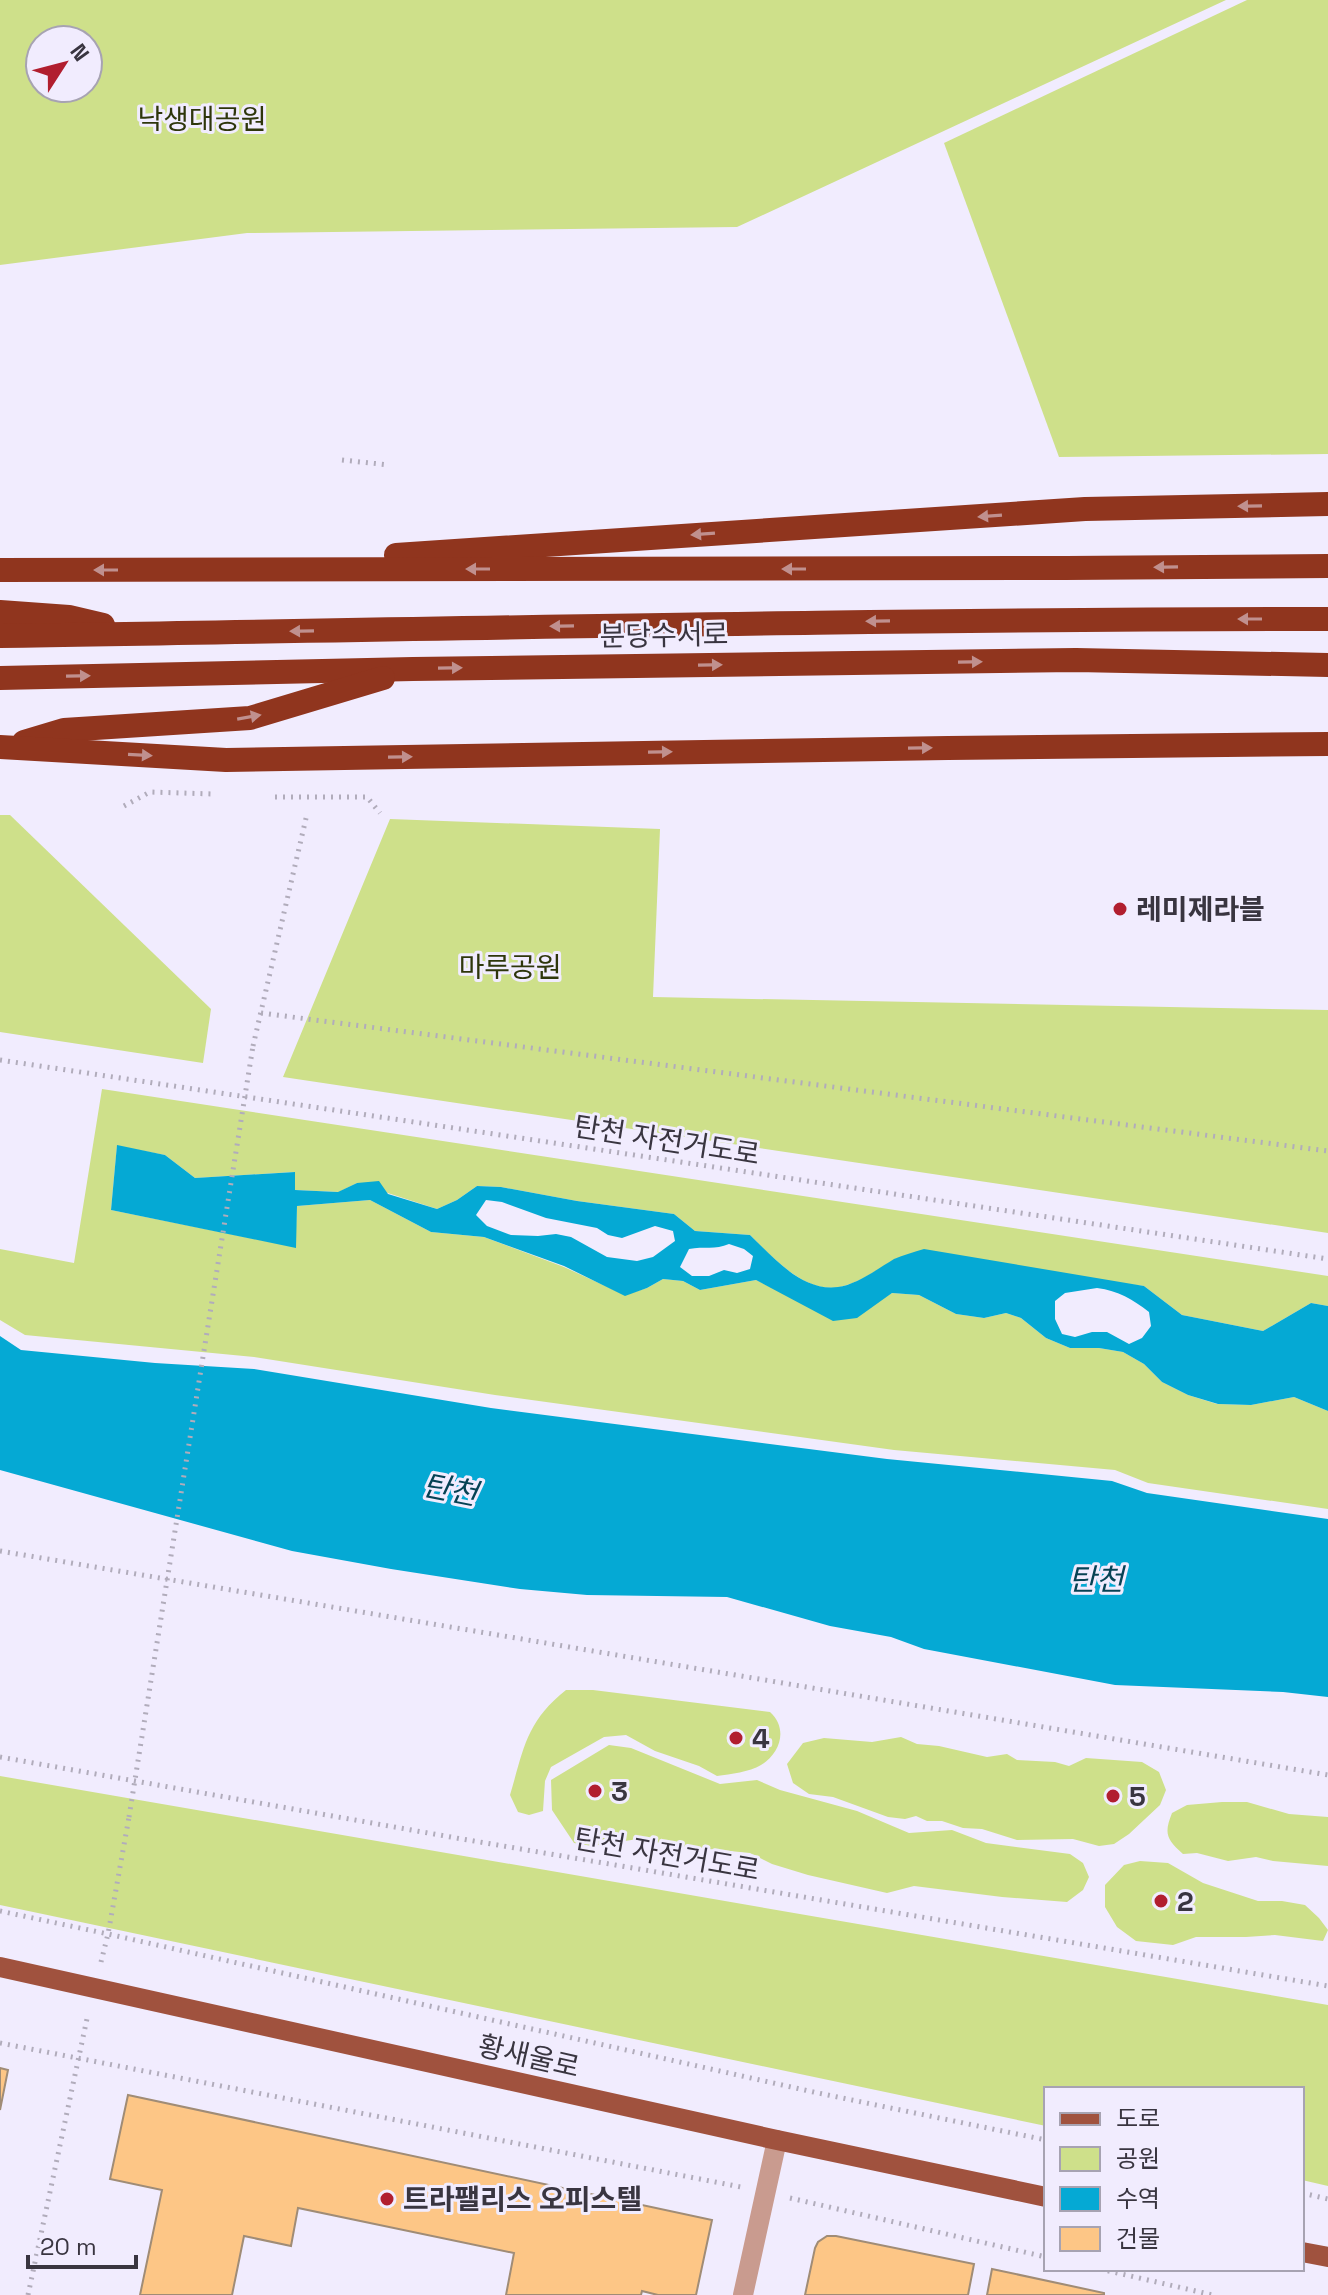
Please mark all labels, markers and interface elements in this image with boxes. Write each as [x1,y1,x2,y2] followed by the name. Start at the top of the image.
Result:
[24,24,104,104] north arrow
[65,38,96,66] text: N
[138,101,266,137] park label: 낙생대공원
[1237,499,1262,512] one-way arrow
[977,510,1002,523] one-way arrow
[690,528,715,541] one-way arrow
[1153,561,1178,574] one-way arrow
[465,563,490,575] one-way arrow
[781,563,806,575] one-way arrow
[93,564,118,576] one-way arrow
[1237,613,1262,625] one-way arrow
[865,615,890,627] one-way arrow
[599,616,729,654] street label: 분당수서로
[549,619,574,632] one-way arrow
[289,624,314,637] one-way arrow
[958,655,983,668] one-way arrow
[698,658,723,671] one-way arrow
[438,662,463,674] one-way arrow
[66,670,91,682] one-way arrow
[237,710,262,722] one-way arrow
[908,742,933,754] one-way arrow
[648,746,673,759] one-way arrow
[128,749,153,762] one-way arrow
[388,751,413,763] one-way arrow
[1136,891,1265,927] place label: 레미제라블
[1111,900,1129,918] marker: 레미제라블
[458,949,562,985] park label: 마루공원
[572,1108,762,1172] street label: 탄천 자전거도로
[419,1465,484,1515] water label: 탄천
[1068,1560,1127,1599] water label: 탄천
[752,1720,770,1756] place label: 4
[727,1729,745,1747] marker: 4
[611,1773,628,1809] place label: 3
[1129,1778,1146,1814] place label: 5
[586,1782,604,1800] marker: 3
[1104,1787,1122,1805] marker: 5
[572,1820,762,1888] street label: 탄천 자전거도로
[1177,1883,1194,1919] place label: 2
[1152,1892,1170,1910] marker: 2
[475,2027,583,2085] street label: 황새울로
[1044,2087,1304,2271] legend
[1116,2103,1160,2134] text: 도로
[1116,2143,1160,2174] text: 공원
[403,2181,642,2217] place label: 트라팰리스 오피스텔
[1116,2183,1160,2214] text: 수역
[378,2190,396,2208] marker: 트라팰리스 오피스텔
[28,2219,136,2269] scale bar
[1116,2223,1160,2254] text: 건물
[40,2231,97,2262] text: 20 m

